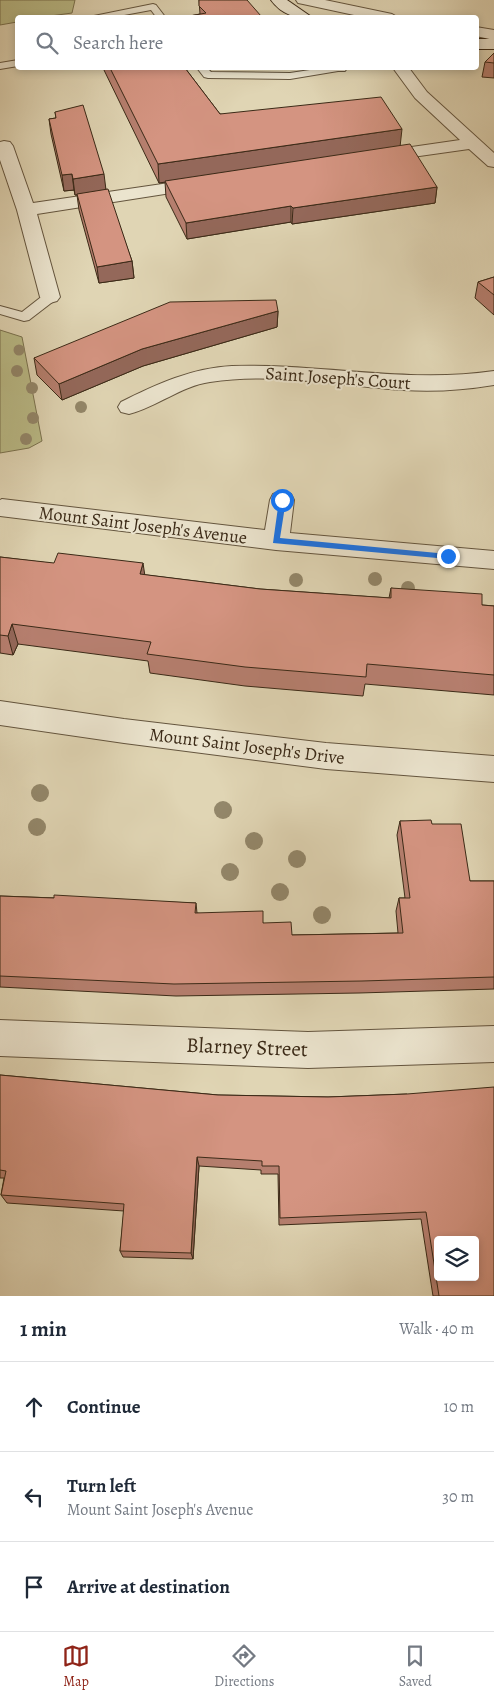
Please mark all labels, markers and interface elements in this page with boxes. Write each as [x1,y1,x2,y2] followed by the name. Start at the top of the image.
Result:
[15,15,479,70] search box
[33,29,61,57] icon: search
[73,30,163,56] text: Search here
[265,361,411,395] street label: Saint Joseph's Court
[271,489,294,512] route start
[37,500,249,550] street label: Mount Saint Joseph's Avenue
[437,545,460,568] route end
[148,722,346,770] street label: Mount Saint Joseph's Drive
[186,1031,308,1063] street label: Blarney Street
[434,1236,479,1281] map controls
[434,1236,479,1281] button: layers
[20,1315,67,1343] text: 1 min
[399,1318,474,1340] text: Walk · 40 m
[20,1393,48,1421] icon: ahead
[67,1394,141,1420] text: Continue
[444,1396,474,1418] text: 10 m
[67,1473,136,1499] text: Turn left
[20,1483,48,1511] icon: left
[442,1486,474,1508] text: 30 m
[67,1499,253,1521] text: Mount Saint Joseph's Avenue
[20,1573,48,1601] icon: arrive
[67,1574,230,1600] text: Arrive at destination
[62,1642,90,1691] tab: Map
[214,1642,274,1691] tab: Directions
[399,1642,432,1691] tab: Saved

